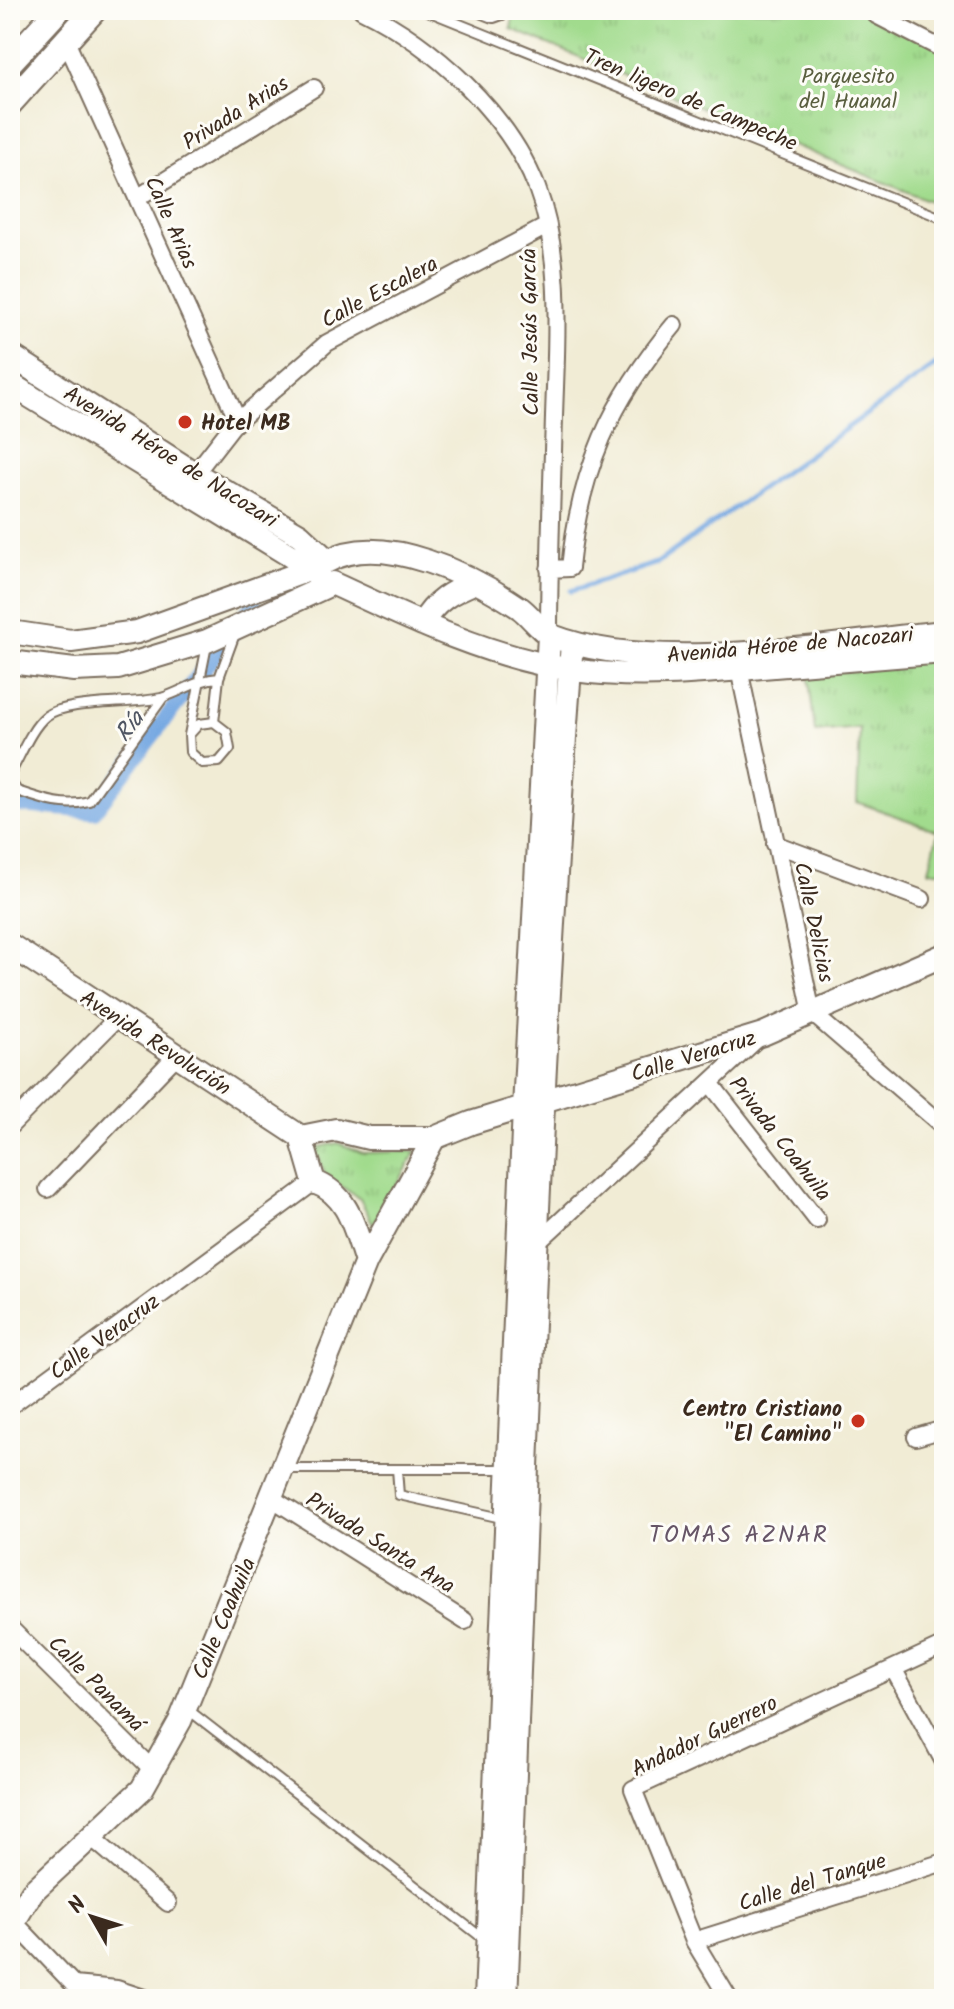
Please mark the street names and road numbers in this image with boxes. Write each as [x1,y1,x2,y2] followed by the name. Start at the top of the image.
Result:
[578,40,802,162] street label: Tren ligero de Campeche
[176,67,297,161] street label: Privada Arias
[134,171,206,276] street label: Calle Arias
[315,248,445,339] street label: Calle Escalera
[513,248,550,416] street label: Calle Jesús García
[56,378,284,539] street label: Avenida Héroe de Nacozari
[666,618,916,675] street label: Avenida Héroe de Nacozari
[783,859,843,987] street label: Calle Delicias
[72,982,237,1106] street label: Avenida Revolución
[627,1022,761,1093] street label: Calle Veracruz
[719,1069,839,1210] street label: Privada Coahuila
[43,1286,168,1390] street label: Calle Veracruz
[298,1484,461,1604] street label: Privada Santa Ana
[184,1552,267,1686] street label: Calle Coahuila
[39,1628,154,1743] street label: Calle Panamá
[626,1687,784,1788] street label: Andador Guerrero
[735,1844,891,1922] street label: Calle del Tanque

